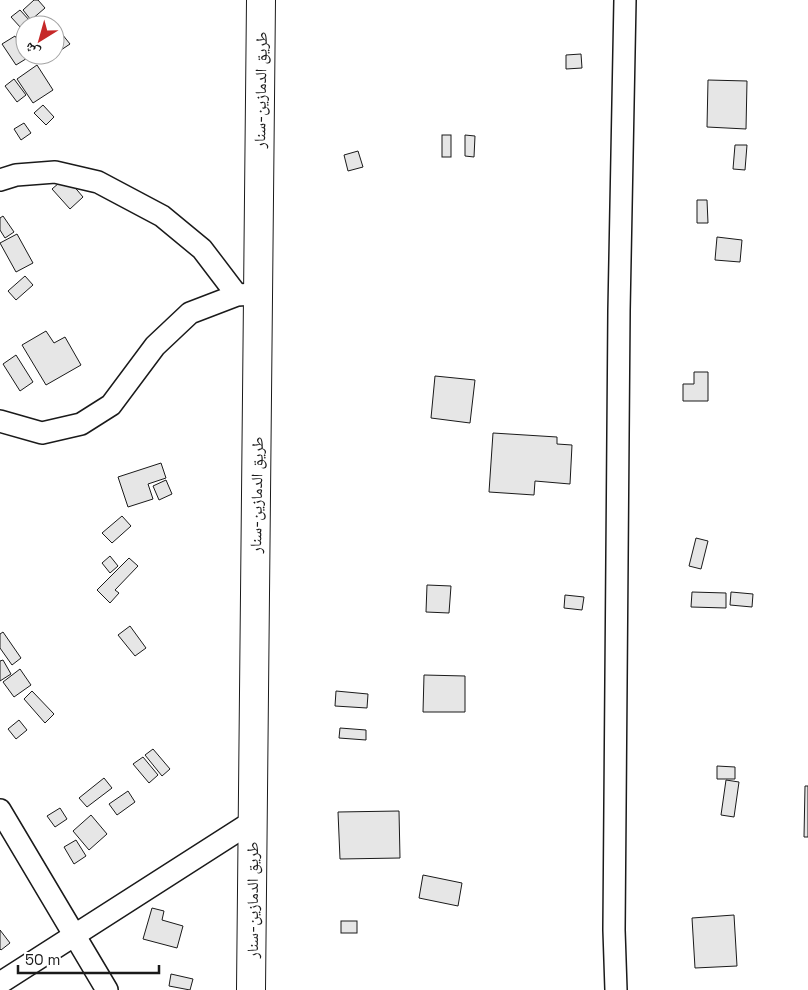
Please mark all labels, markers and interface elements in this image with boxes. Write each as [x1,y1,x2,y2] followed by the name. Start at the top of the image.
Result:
[15,15,65,65] north arrow
[249,31,272,150] street label: طريق الدمازين-سنار
[21,39,44,62] text: ش
[245,436,268,555] street label: طريق الدمازين-سنار
[242,842,263,959] street label: طريق الدمازين-سنار
[18,942,159,974] scale bar
[25,950,60,969] text: 50 m

